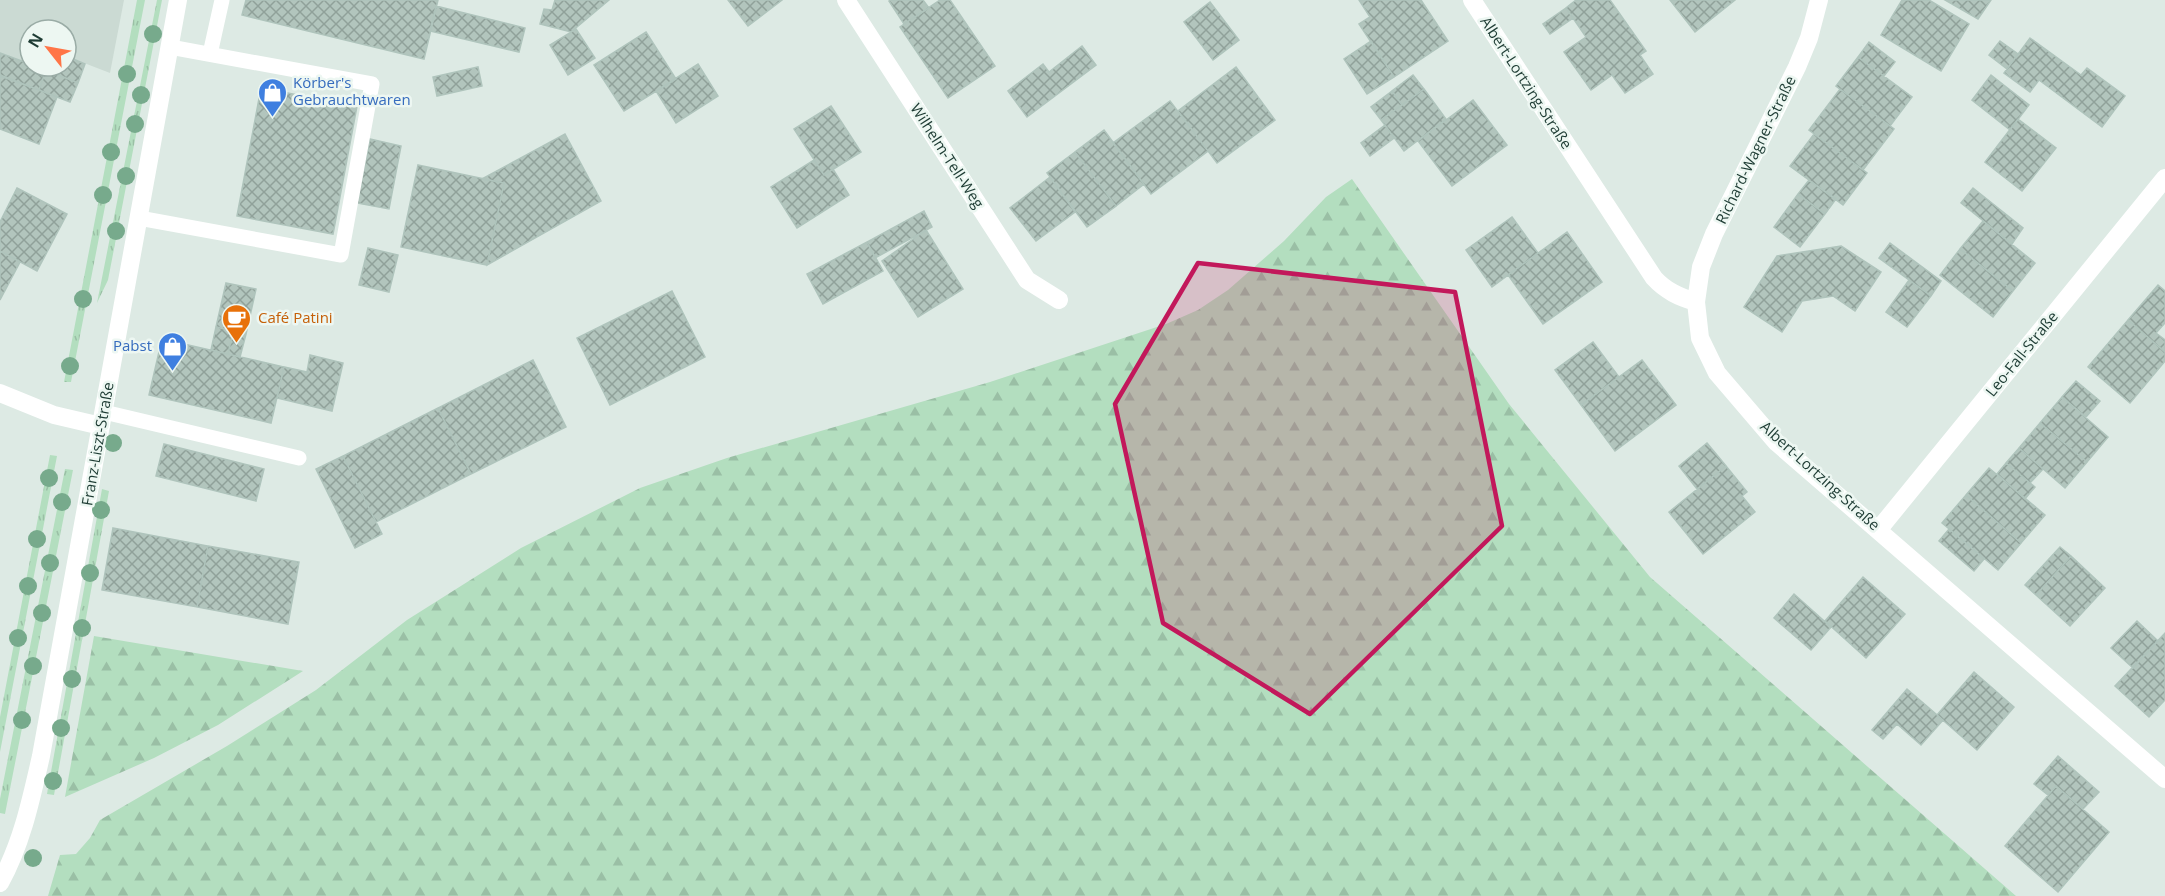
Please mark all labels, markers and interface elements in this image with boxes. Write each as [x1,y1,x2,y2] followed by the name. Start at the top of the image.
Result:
[1476,12,1577,153] street label: Albert-Lortzing-Straße
[18,18,78,78] north arrow
[22,29,48,52] text: N
[293,72,411,109] place label: Körber's Gebrauchtwaren
[1710,72,1800,227] street label: Richard-Wagner-Straße
[256,76,288,118] shop icon: Körber's Gebrauchtwaren
[906,99,989,212] street label: Wilhelm-Tell-Weg
[221,302,253,344] cafe icon: Café Patini
[258,307,333,327] place label: Café Patini
[1981,307,2062,400] street label: Leo-Fall-Straße
[157,330,189,372] shop icon: Pabst
[113,335,152,355] place label: Pabst
[76,381,118,507] street label: Franz-Liszt-Straße
[1757,416,1885,534] street label: Albert-Lortzing-Straße

